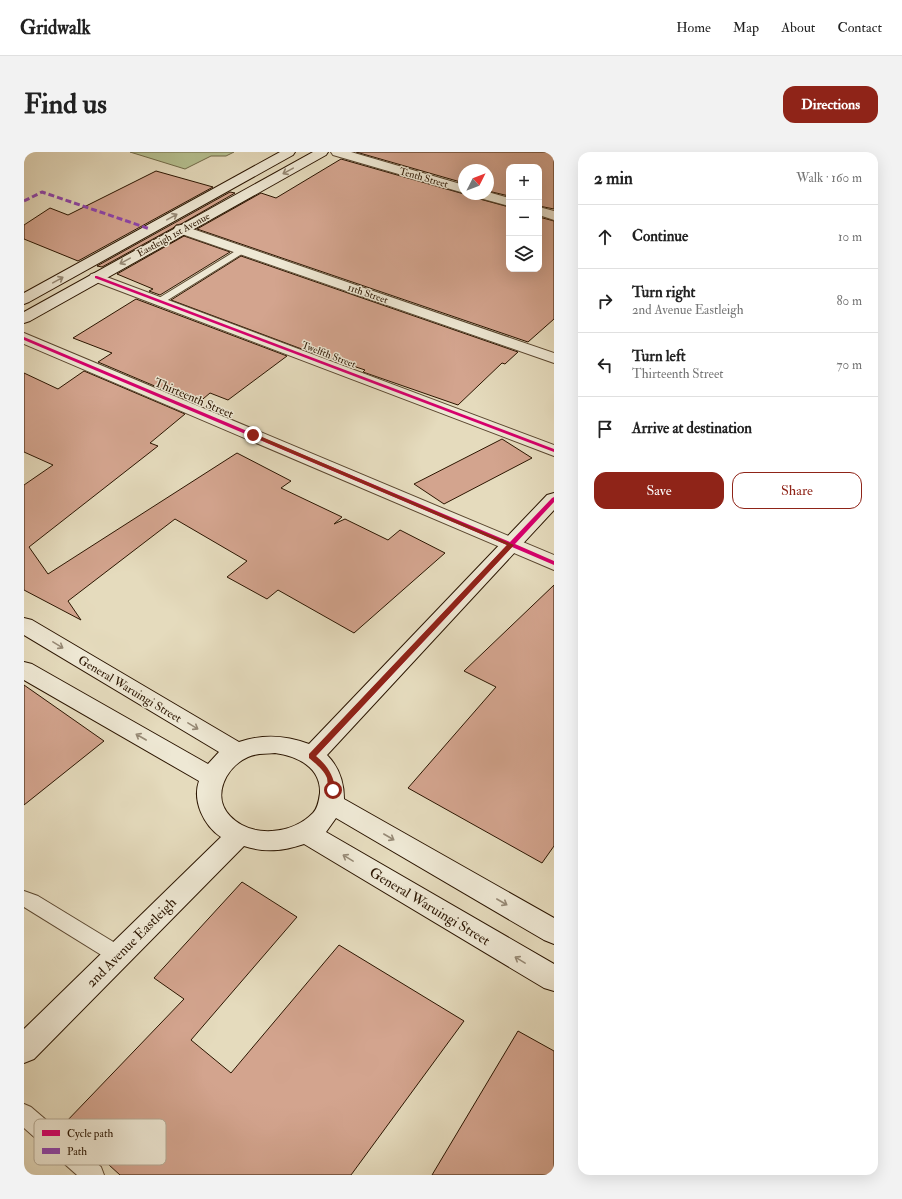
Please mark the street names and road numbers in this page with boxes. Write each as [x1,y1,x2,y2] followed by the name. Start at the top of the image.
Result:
[398,165,450,191] street label: Tenth Street
[135,210,212,260] street label: Eastleigh 1st Avenue
[346,281,390,307] street label: 11th Street
[300,339,358,371] street label: Twelfth Street
[152,375,236,422] street label: Thirteenth Street
[75,653,184,726] street label: General Waruingi Street
[366,864,494,949] street label: General Waruingi Street
[83,893,180,991] street label: 2nd Avenue Eastleigh

